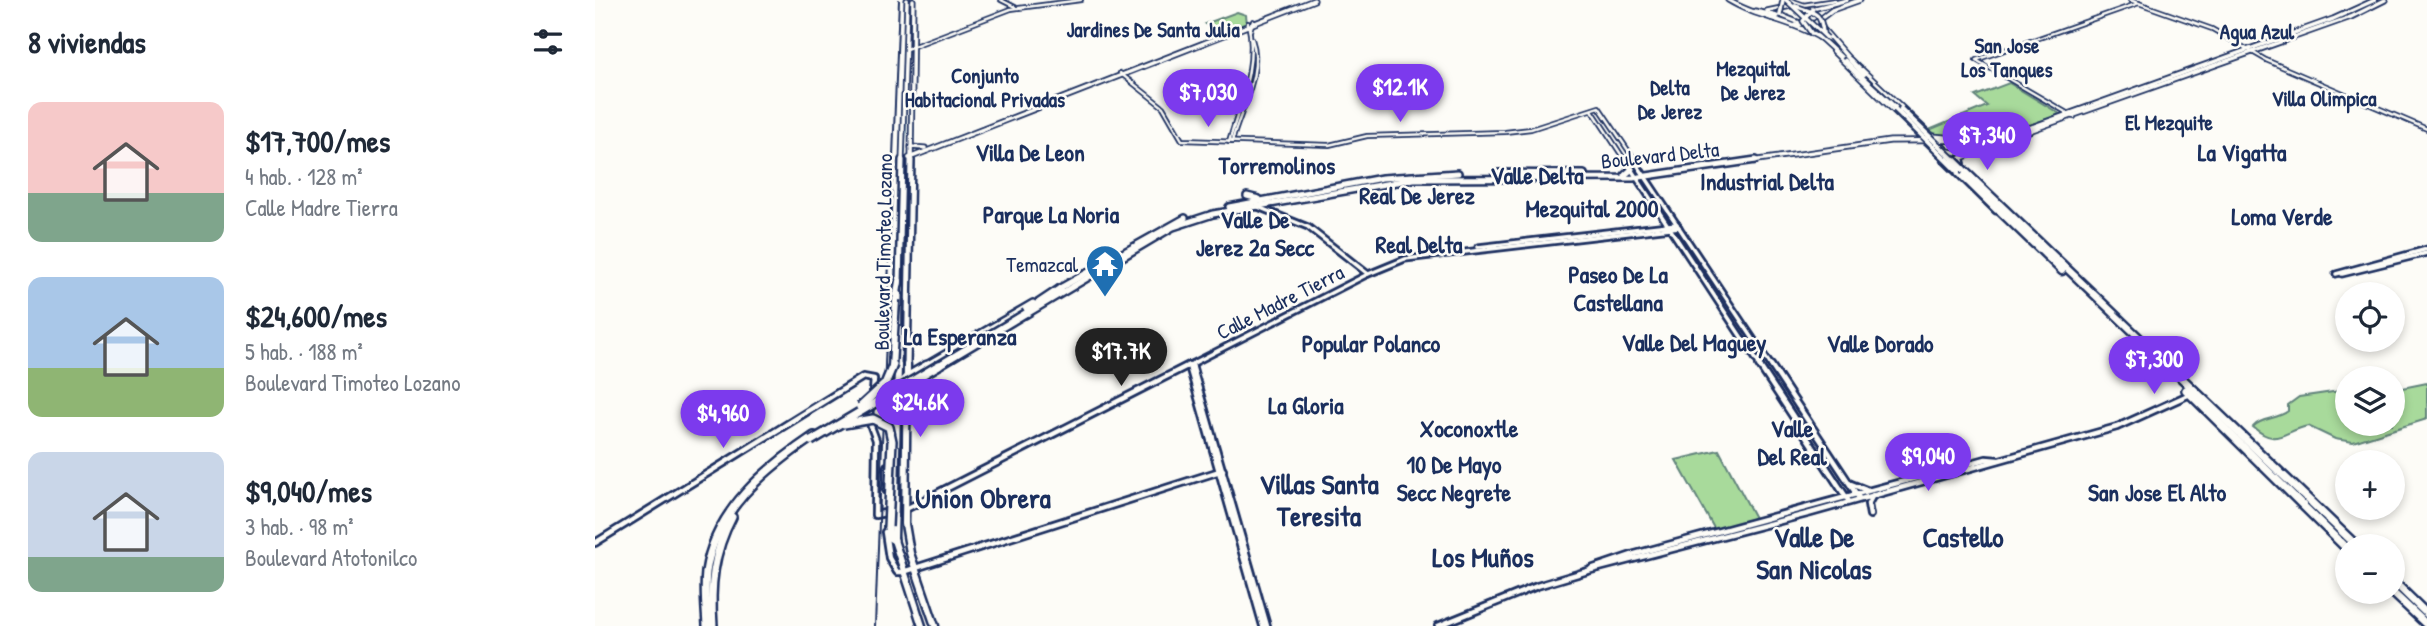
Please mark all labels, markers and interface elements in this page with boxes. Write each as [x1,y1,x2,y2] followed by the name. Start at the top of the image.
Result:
[1066,15,1240,44] district label: Jardines De Santa Julia
[2220,17,2295,47] district label: Agua Azul
[28,22,146,62] text: 8 viviendas
[529,23,567,61] icon: filters
[1961,31,2053,85] district label: San Jose Los Tanques
[1716,54,1790,107] district label: Mezquital De Jerez
[905,61,1065,114] district label: Conjunto Habitacional Privadas
[1343,64,1457,124] pin: $12.1K
[1151,69,1265,129] pin: $7,030
[1372,71,1428,102] text: $12.1K
[1638,73,1702,126] district label: Delta De Jerez
[1179,76,1237,107] text: $7,030
[2272,84,2377,114] district label: Villa Olimpica
[2125,108,2214,138] district label: El Mezquite
[1930,113,2044,172] pin: $7,340
[1959,119,2015,150] text: $7,340
[245,121,390,161] text: $17,700/mes
[84,130,168,214] icon: home
[1600,134,1720,176] street label: Boulevard Delta
[975,136,1085,168] district label: Villa De Leon
[2198,136,2287,169] district label: La Vigatta
[1218,149,1335,181] district label: Torremolinos
[867,153,899,351] street label: Boulevard Timoteo Lozano
[1490,159,1584,191] district label: Valle Delta
[245,161,362,192] text: 4 hab. · 128 m²
[1700,165,1835,197] district label: Industrial Delta
[1359,179,1476,211] district label: Real De Jerez
[245,192,398,223] text: Calle Madre Tierra
[1525,192,1659,225] district label: Mezquital 2000
[983,198,1120,231] district label: Parque La Noria
[2231,200,2333,232] district label: Loma Verde
[1196,203,1315,263] district label: Valle De Jerez 2a Secc
[1376,228,1463,260] district label: Real Delta
[1084,243,1126,298] temple icon: Temazcal
[1006,250,1078,279] place label: Temazcal
[1211,257,1349,347] street label: Calle Madre Tierra
[1568,258,1668,318] district label: Paseo De La Castellana
[2335,282,2405,604] map controls
[2335,282,2405,352] button: locate
[245,296,387,336] text: $24,600/mes
[84,305,168,389] icon: home
[904,320,1017,353] district label: La Esperanza
[1622,326,1766,359] district label: Valle Del Maguey
[1302,327,1441,360] district label: Popular Polanco
[1826,327,1934,359] district label: Valle Dorado
[1064,328,1178,388] pin: $17.7K
[1091,335,1151,366] text: $17.7K
[245,336,363,367] text: 5 hab. · 188 m²
[2097,336,2211,396] pin: $7,300
[2125,343,2183,374] text: $7,300
[2335,366,2405,436] button: layers
[245,367,461,398] text: Boulevard Timoteo Lozano
[863,380,977,439] pin: $24.6K
[891,386,949,417] text: $24.6K
[1268,389,1344,421] district label: La Gloria
[666,391,780,450] pin: $4,960
[697,397,749,428] text: $4,960
[1420,412,1519,444] district label: Xoconoxtle
[1757,412,1827,472] district label: Valle Del Real
[1871,434,1985,493] pin: $9,040
[1901,440,1955,471] text: $9,040
[1397,448,1512,509] district label: 10 De Mayo Secc Negrete
[2335,450,2405,520] button: +
[1259,465,1379,535] district label: Villas Santa Teresita
[245,471,372,511] text: $9,040/mes
[2088,476,2226,508] district label: San Jose El Alto
[915,479,1051,517] district label: Union Obrera
[84,480,168,564] icon: home
[245,511,353,542] text: 3 hab. · 98 m²
[1756,518,1872,588] district label: Valle De San Nicolas
[1922,518,2004,556] district label: Castello
[2335,534,2405,604] button: −
[1432,538,1534,576] district label: Los Muños
[245,542,417,573] text: Boulevard Atotonilco

